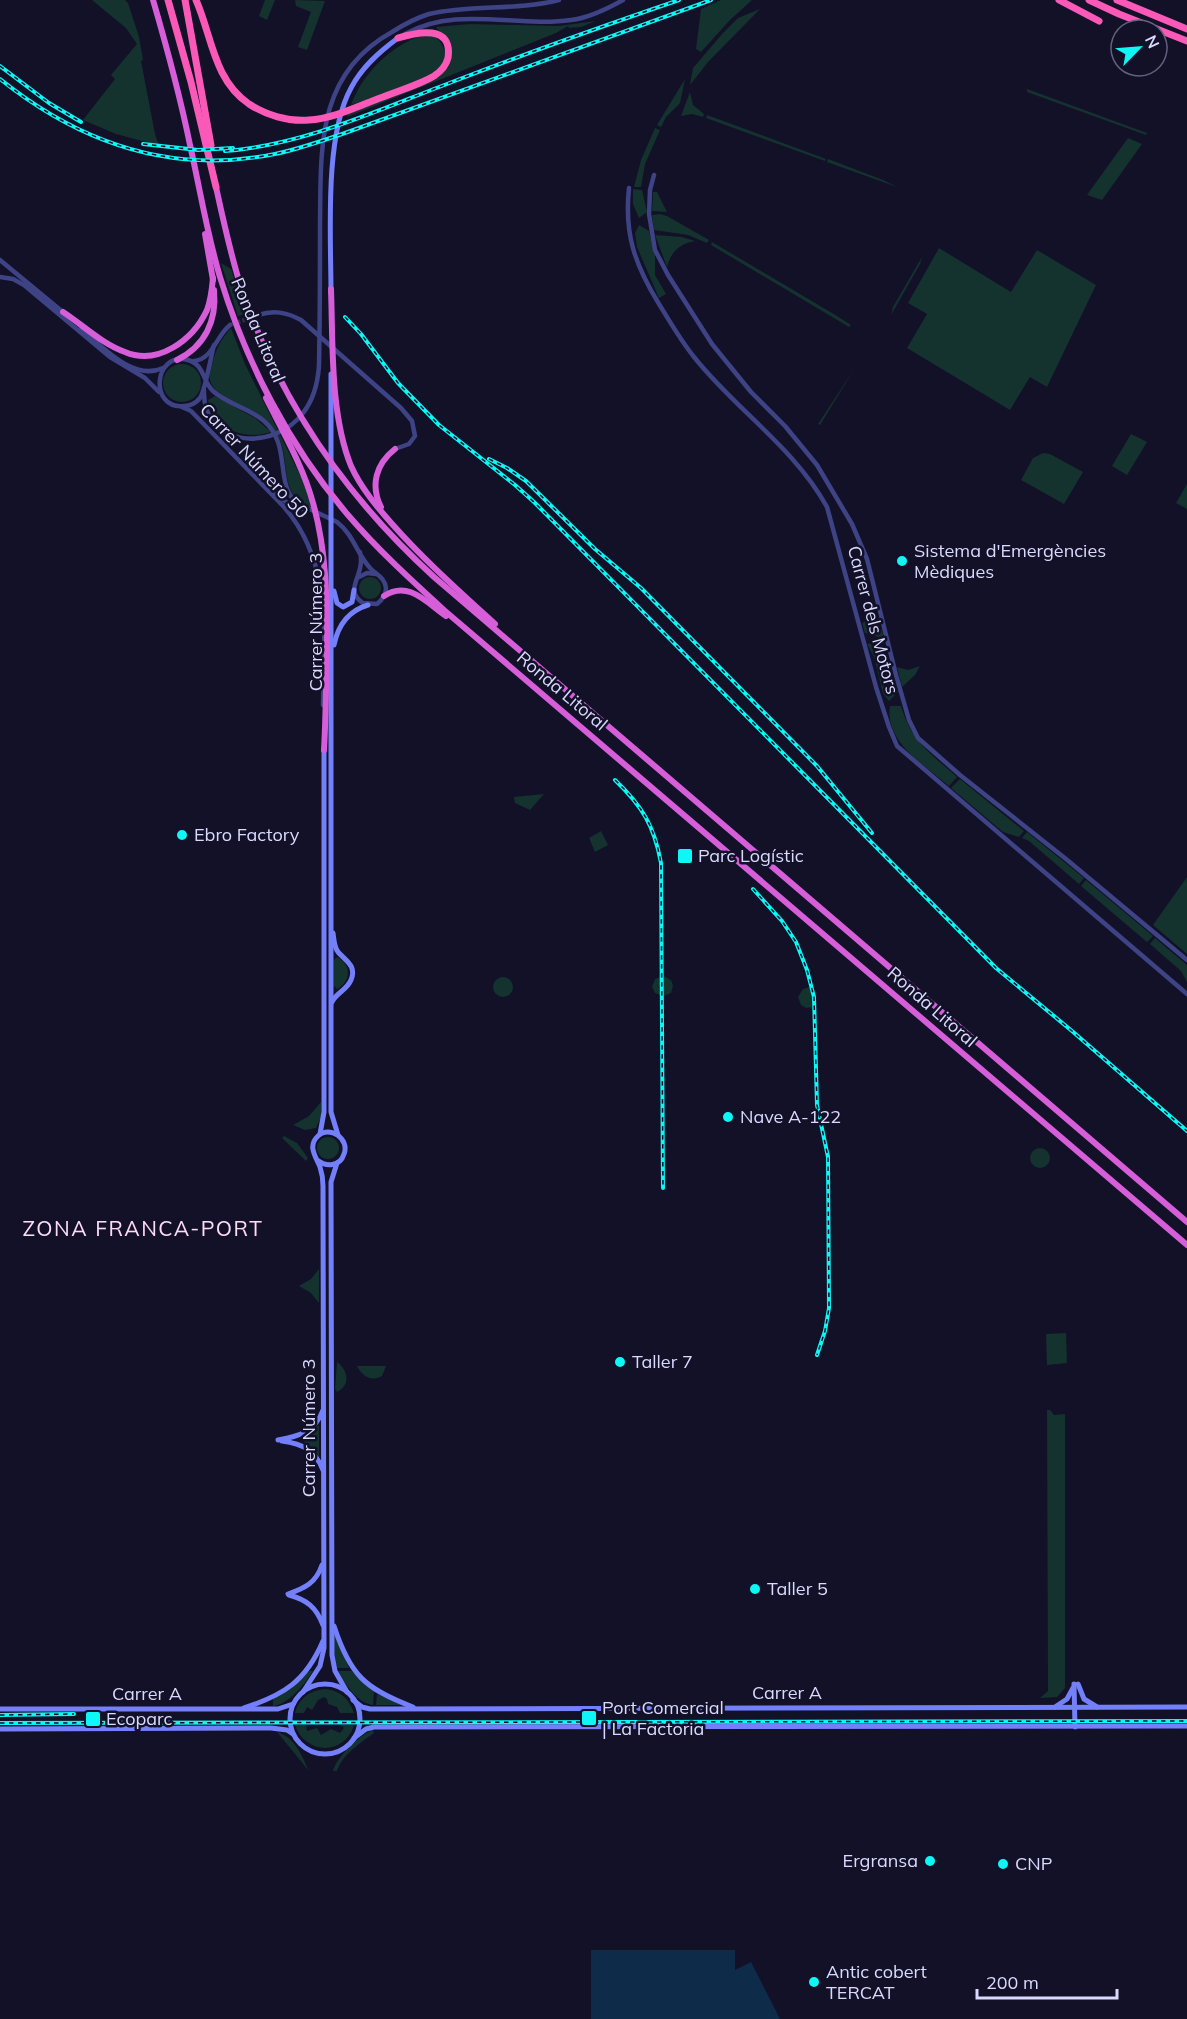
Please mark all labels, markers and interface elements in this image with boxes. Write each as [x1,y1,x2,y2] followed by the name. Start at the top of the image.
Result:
[1109,18,1169,78] north arrow
[1141,32,1164,51] text: N
[226,274,291,386] street label: Ronda Litoral
[195,398,314,523] street label: Carrer Número 50
[914,539,1106,583] place label: Sistema d'Emergències Mèdiques
[843,543,904,697] street label: Carrer dels Motors
[304,553,327,691] street label: Carrer Número 3
[895,554,909,568] marker: Sistema d'Emergències Mèdiques
[512,646,612,735] street label: Ronda Litoral
[194,823,300,846] place label: Ebro Factory
[175,828,189,842] marker: Ebro Factory
[698,844,804,867] place label: Parc Logístic
[676,847,694,865] marker: Parc Logístic
[883,961,982,1052] street label: Ronda Litoral
[740,1105,841,1128] place label: Nave A-122
[721,1110,735,1124] marker: Nave A-122
[23,1215,263,1241] district label: ZONA FRANCA-PORT
[632,1350,693,1373] place label: Taller 7
[613,1355,627,1369] marker: Taller 7
[297,1359,320,1497] street label: Carrer Número 3
[767,1577,828,1600] place label: Taller 5
[748,1582,762,1596] marker: Taller 5
[752,1681,822,1704] street label: Carrer A
[112,1682,182,1705] street label: Carrer A
[602,1696,724,1740] place label: Port Comercial | La Factoria
[106,1707,173,1730] place label: Ecoparc
[580,1709,598,1727] marker: Port Comercial | La Factoria
[84,1710,102,1728] marker: Ecoparc
[843,1849,918,1872] place label: Ergransa
[1015,1852,1052,1875] place label: CNP
[923,1854,937,1868] marker: Ergransa
[996,1857,1010,1871] marker: CNP
[826,1960,927,2004] place label: Antic cobert TERCAT
[977,1962,1116,2000] scale bar
[986,1971,1039,1994] text: 200 m
[807,1975,821,1989] marker: Antic cobert TERCAT

